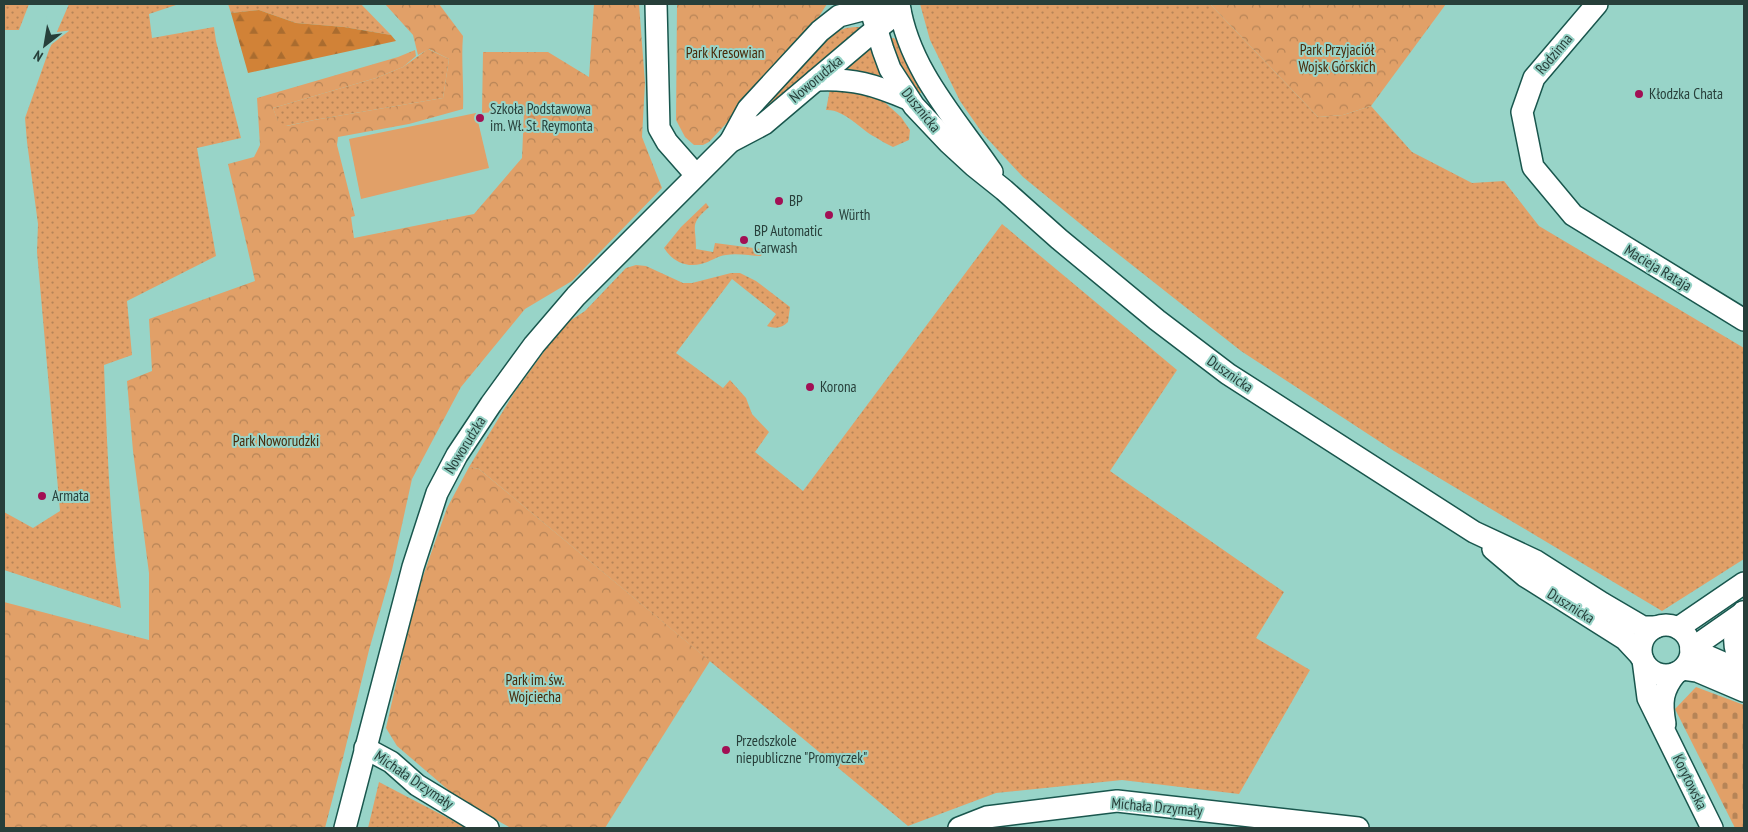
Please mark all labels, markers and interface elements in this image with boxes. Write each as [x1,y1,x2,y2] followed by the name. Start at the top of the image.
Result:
[20,20,70,70] north arrow
[1531,29,1576,78] street label: Rodzinna
[1298,40,1376,76] park label: Park Przyjaciół Wojsk Górskich
[686,43,764,62] park label: Park Kresowian
[30,46,46,66] text: N
[785,51,846,106] street label: Noworudzka
[898,84,945,136] street label: Dusznicka
[1649,84,1723,103] place label: Kłodzka Chata
[1633,88,1645,100] marker: Kłodzka Chata
[490,99,593,135] place label: Szkoła Podstawowa im. Wł. St. Reymonta
[474,112,486,124] marker: Szkoła Podstawowa im. Wł. St. Reymonta
[789,191,803,210] place label: BP
[773,195,785,207] marker: BP
[839,205,870,224] place label: Würth
[823,209,835,221] marker: Würth
[754,221,823,257] place label: BP Automatic Carwash
[738,234,750,246] marker: BP Automatic Carwash
[1621,240,1695,295] street label: Macieja Rataja
[1204,351,1257,396] street label: Dusznicka
[820,377,856,396] place label: Korona
[804,381,816,393] marker: Korona
[440,413,490,477] street label: Noworudzka
[233,431,319,450] park label: Park Noworudzki
[52,486,89,505] place label: Armata
[36,490,48,502] marker: Armata
[1544,584,1598,627] street label: Dusznicka
[506,670,565,706] park label: Park im. św. Wojciecha
[736,731,867,767] place label: Przedszkole niepubliczne "Promyczek"
[720,744,732,756] marker: Przedszkole niepubliczne "Promyczek"
[371,746,458,813] street label: Michała Drzymały
[1669,751,1712,813] street label: Korytowska
[1111,793,1204,820] street label: Michała Drzymały

